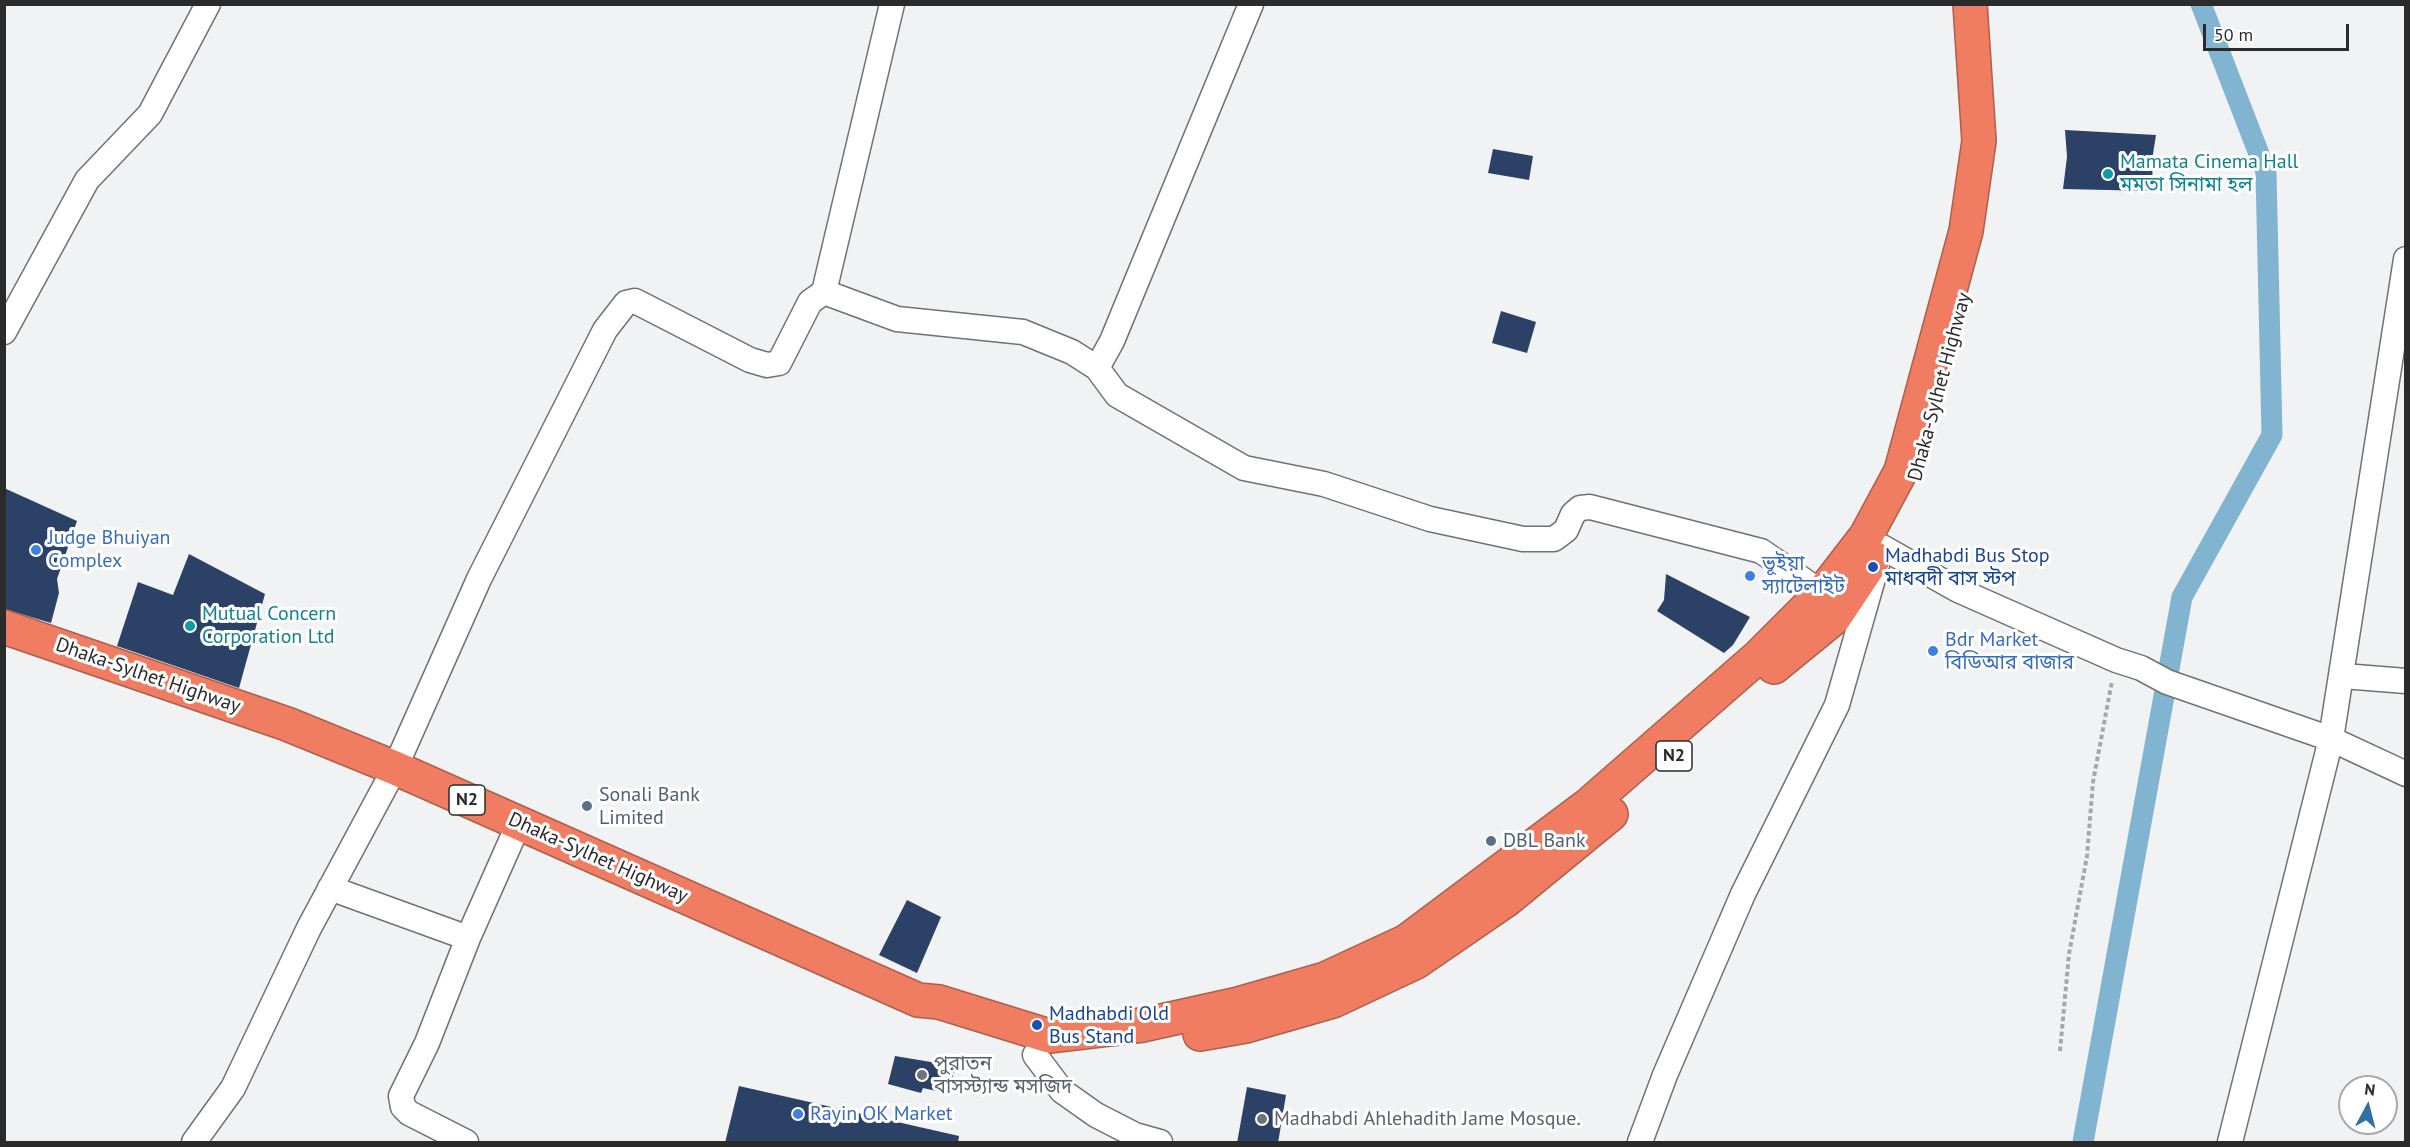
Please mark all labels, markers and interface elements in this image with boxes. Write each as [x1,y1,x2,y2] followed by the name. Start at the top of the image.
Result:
[2206,12,2352,50] scale bar
[2214,23,2253,46] text: 50 m
[2120,150,2298,197] place label: Mamata Cinema Hall মমতা সিনামা হল
[2101,167,2115,181] marker: Mamata Cinema Hall মমতা সিনামা হল
[1903,290,1977,484] street label: Dhaka-Sylhet Highway
[48,526,171,573] place label: Judge Bhuiyan Complex
[29,543,43,557] marker: Judge Bhuiyan Complex
[1885,544,2050,591] place label: Madhabdi Bus Stop মাধবদী বাস স্টপ
[1762,552,1845,599] place label: ভূইয়া স্যাটেলাইট
[1866,560,1880,574] marker: Madhabdi Bus Stop মাধবদী বাস স্টপ
[1743,569,1757,583] marker: ভূইয়া স্যাটেলাইট
[202,602,336,649] place label: Mutual Concern Corporation Ltd
[183,619,197,633] marker: Mutual Concern Corporation Ltd
[1945,628,2074,675] place label: Bdr Market বিডিআর বাজার
[52,633,244,719] street label: Dhaka-Sylhet Highway
[1926,644,1940,658] marker: Bdr Market বিডিআর বাজার
[1656,741,1692,771] road number: N2
[599,783,700,830] place label: Sonali Bank Limited
[449,785,485,815] road number: N2
[580,799,594,813] marker: Sonali Bank Limited
[504,808,692,908] street label: Dhaka-Sylhet Highway
[1503,829,1586,853] place label: DBL Bank
[1484,834,1498,848] marker: DBL Bank
[1049,1002,1169,1049] place label: Madhabdi Old Bus Stand
[1030,1018,1044,1032] marker: Madhabdi Old Bus Stand
[934,1052,1072,1099] place label: পুরাতন বাসস্ট্যান্ড মসজিদ
[915,1068,929,1082] marker: পুরাতন বাসস্ট্যান্ড মসজিদ
[2338,1075,2398,1135] north arrow
[2364,1079,2376,1100] text: N
[810,1102,953,1126] place label: Rayin OK Market
[791,1107,805,1121] marker: Rayin OK Market
[1274,1107,1581,1131] place label: Madhabdi Ahlehadith Jame Mosque.
[1255,1112,1269,1126] marker: Madhabdi Ahlehadith Jame Mosque.

